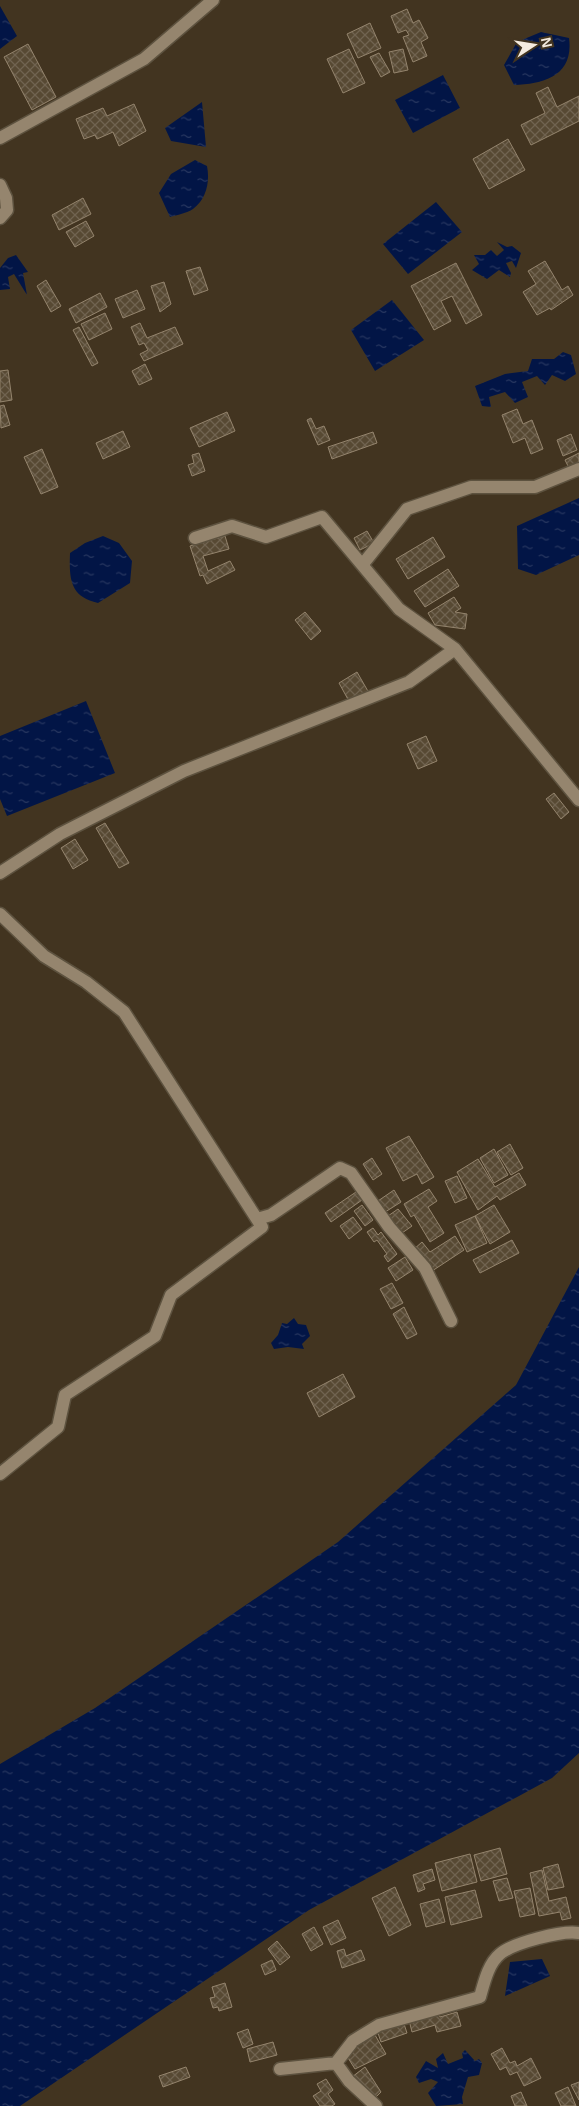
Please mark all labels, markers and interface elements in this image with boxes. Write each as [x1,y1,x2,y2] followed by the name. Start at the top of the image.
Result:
[509,20,559,70] north arrow
[538,36,556,49] text: N

